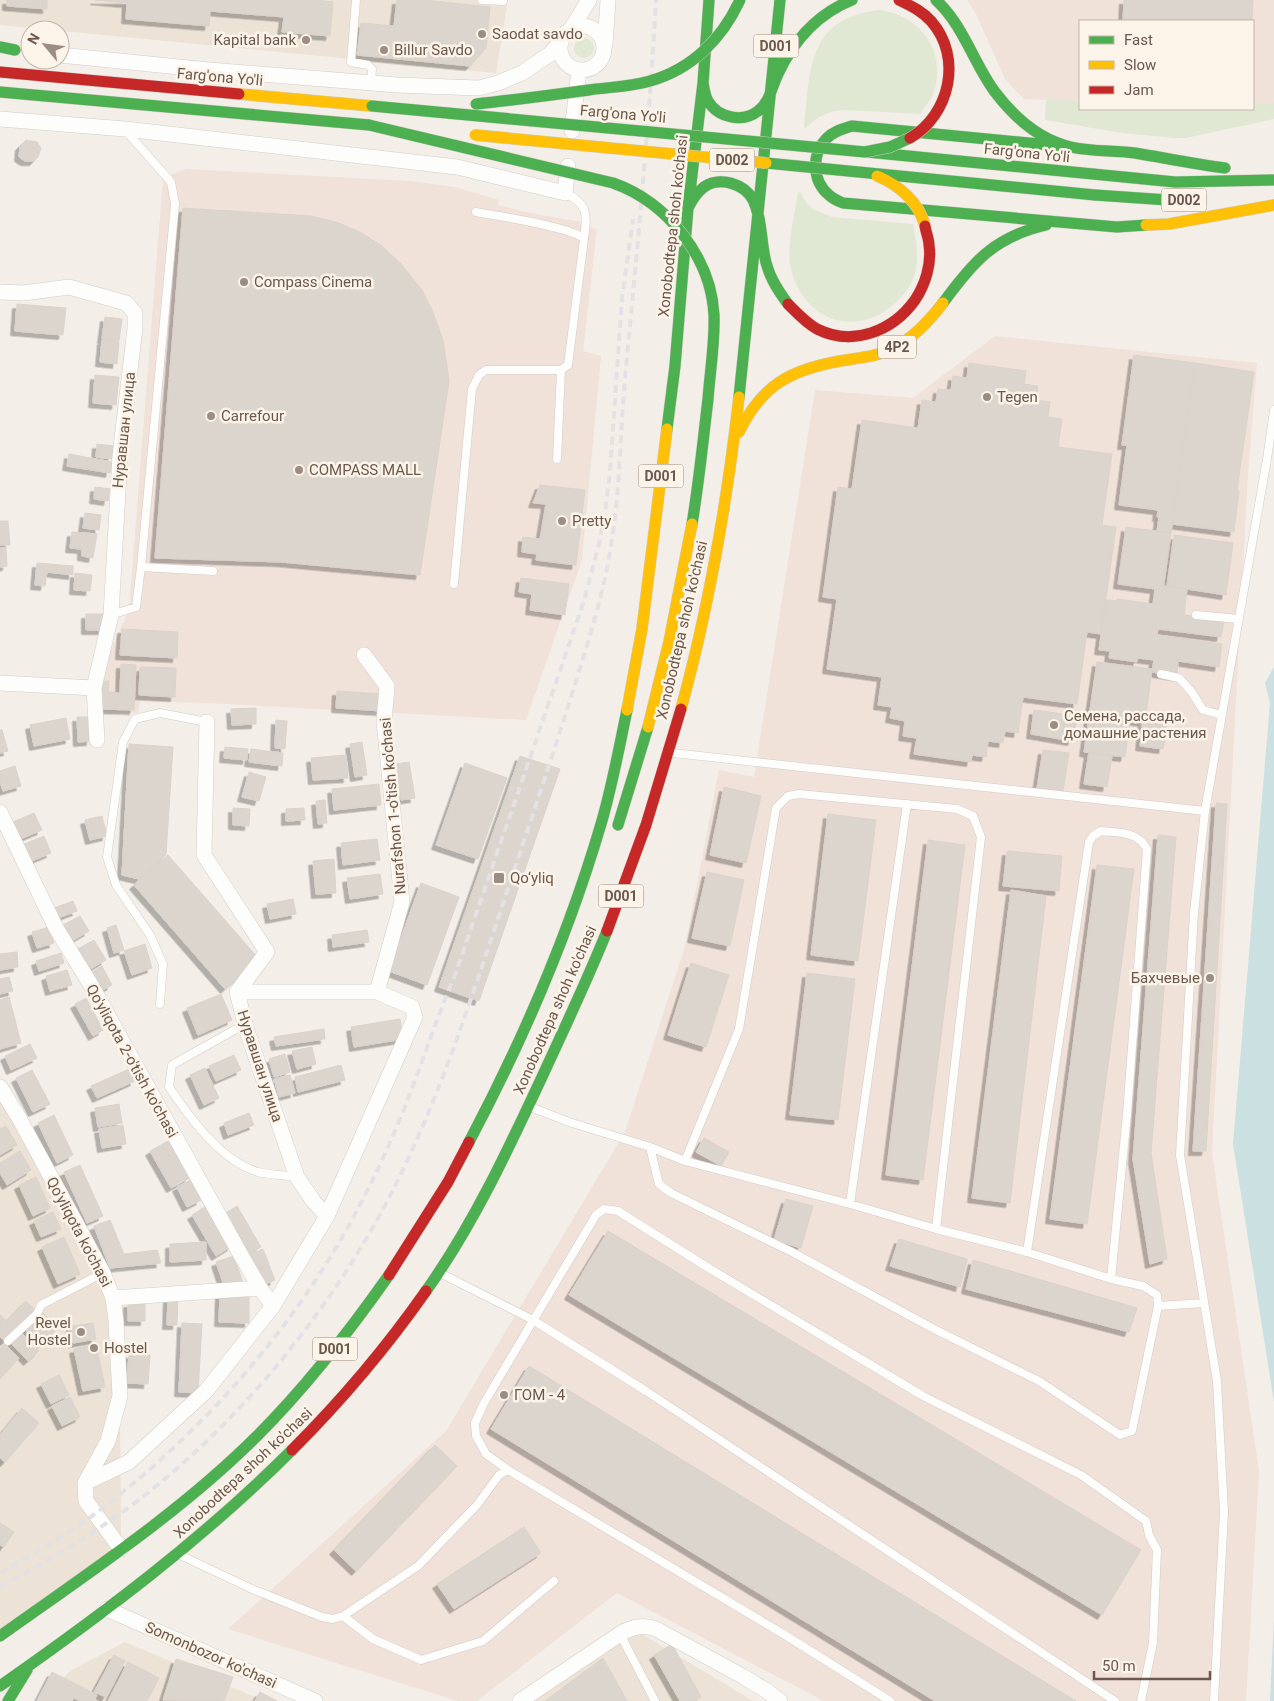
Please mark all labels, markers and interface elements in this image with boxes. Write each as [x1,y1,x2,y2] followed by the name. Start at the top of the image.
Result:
[20,20,70,70] north arrow
[1079,20,1254,110] legend
[492,25,583,43] place label: Saodat savdo
[476,28,488,40] marker: Saodat savdo
[24,30,43,47] text: N
[213,31,296,49] place label: Kapital bank
[1124,31,1153,49] text: Fast
[300,34,312,46] marker: Kapital bank
[754,34,798,58] road number: D001
[394,41,473,59] place label: Billur Savdo
[378,44,390,56] marker: Billur Savdo
[1124,56,1156,74] text: Slow
[176,64,264,90] street label: Farg'ona Yo'li
[1124,81,1154,99] text: Jam
[579,101,667,127] street label: Farg'ona Yo'li
[654,134,692,318] street label: Xonobodtepa shoh ko'chasi
[983,140,1071,166] street label: Farg'ona Yo'li
[710,148,754,172] road number: D002
[1162,188,1206,212] road number: D002
[254,273,372,291] place label: Compass Cinema
[238,276,250,288] marker: Compass Cinema
[878,336,916,358] road number: 4P2
[109,371,139,489] street label: Нуравшан улица
[997,388,1038,406] place label: Tegen
[981,391,993,403] marker: Tegen
[221,407,284,425] place label: Carrefour
[205,410,217,422] marker: Carrefour
[309,461,421,479] place label: COMPASS MALL
[293,464,305,476] marker: COMPASS MALL
[638,464,684,488] road number: D001
[572,512,611,530] place label: Pretty
[556,515,568,527] marker: Pretty
[653,539,711,721] street label: Xonobodtepa shoh ko'chasi
[1064,707,1207,742] place label: Семена, рассада, домашние растения
[376,717,410,895] street label: Nurafshon 1-o'tish ko'chasi
[1048,719,1060,731] marker: Семена, рассада, домашние растения
[510,869,554,887] place label: Qo‘yliq
[492,871,506,885] marker: Qo‘yliq
[598,884,644,908] road number: D001
[510,923,600,1097] street label: Xonobodtepa shoh ko'chasi
[1131,969,1200,987] place label: Бахчевые
[1204,972,1216,984] marker: Бахчевые
[82,981,182,1141] street label: Qo'yliqota 2-o'tish ko'chasi
[233,1008,287,1124] street label: Нуравшан улица
[42,1174,116,1290] street label: Qo'yliqota ko'chasi
[27,1314,71,1349] place label: Revel Hostel
[75,1326,87,1338] marker: Revel Hostel
[312,1338,358,1360] road number: D001
[104,1339,148,1357] place label: Hostel
[88,1342,100,1354] marker: Hostel
[514,1386,566,1404] place label: ГОМ - 4
[498,1389,510,1401] marker: ГОМ - 4
[170,1404,316,1542] street label: Xonobodtepa shoh ko'chasi
[142,1618,280,1692] street label: Somonbozor ko'chasi
[1094,1648,1210,1680] scale bar
[1102,1657,1136,1675] text: 50 m

